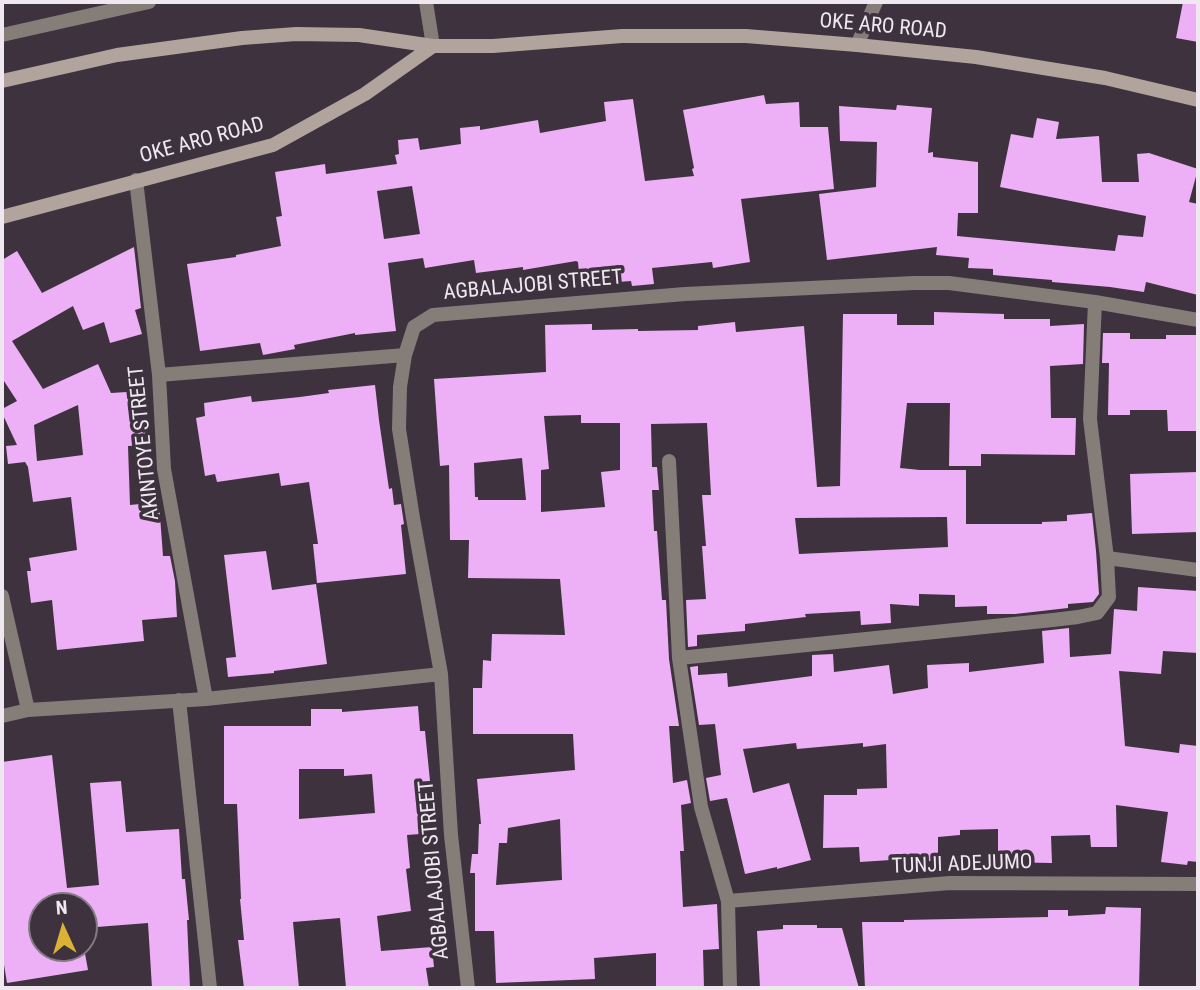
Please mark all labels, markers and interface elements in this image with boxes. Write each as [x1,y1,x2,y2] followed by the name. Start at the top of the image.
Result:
[818,9,948,45] street label: OKE ARO ROAD
[137,112,267,170] street label: OKE ARO ROAD
[442,266,624,306] street label: AGBALAJOBI STREET
[124,364,166,522] street label: AKINTOYE STREET
[415,779,455,961] street label: AGBALAJOBI STREET
[891,850,1033,880] street label: TUNJI ADEJUMO
[28,892,98,962] north arrow
[55,896,68,919] text: N

